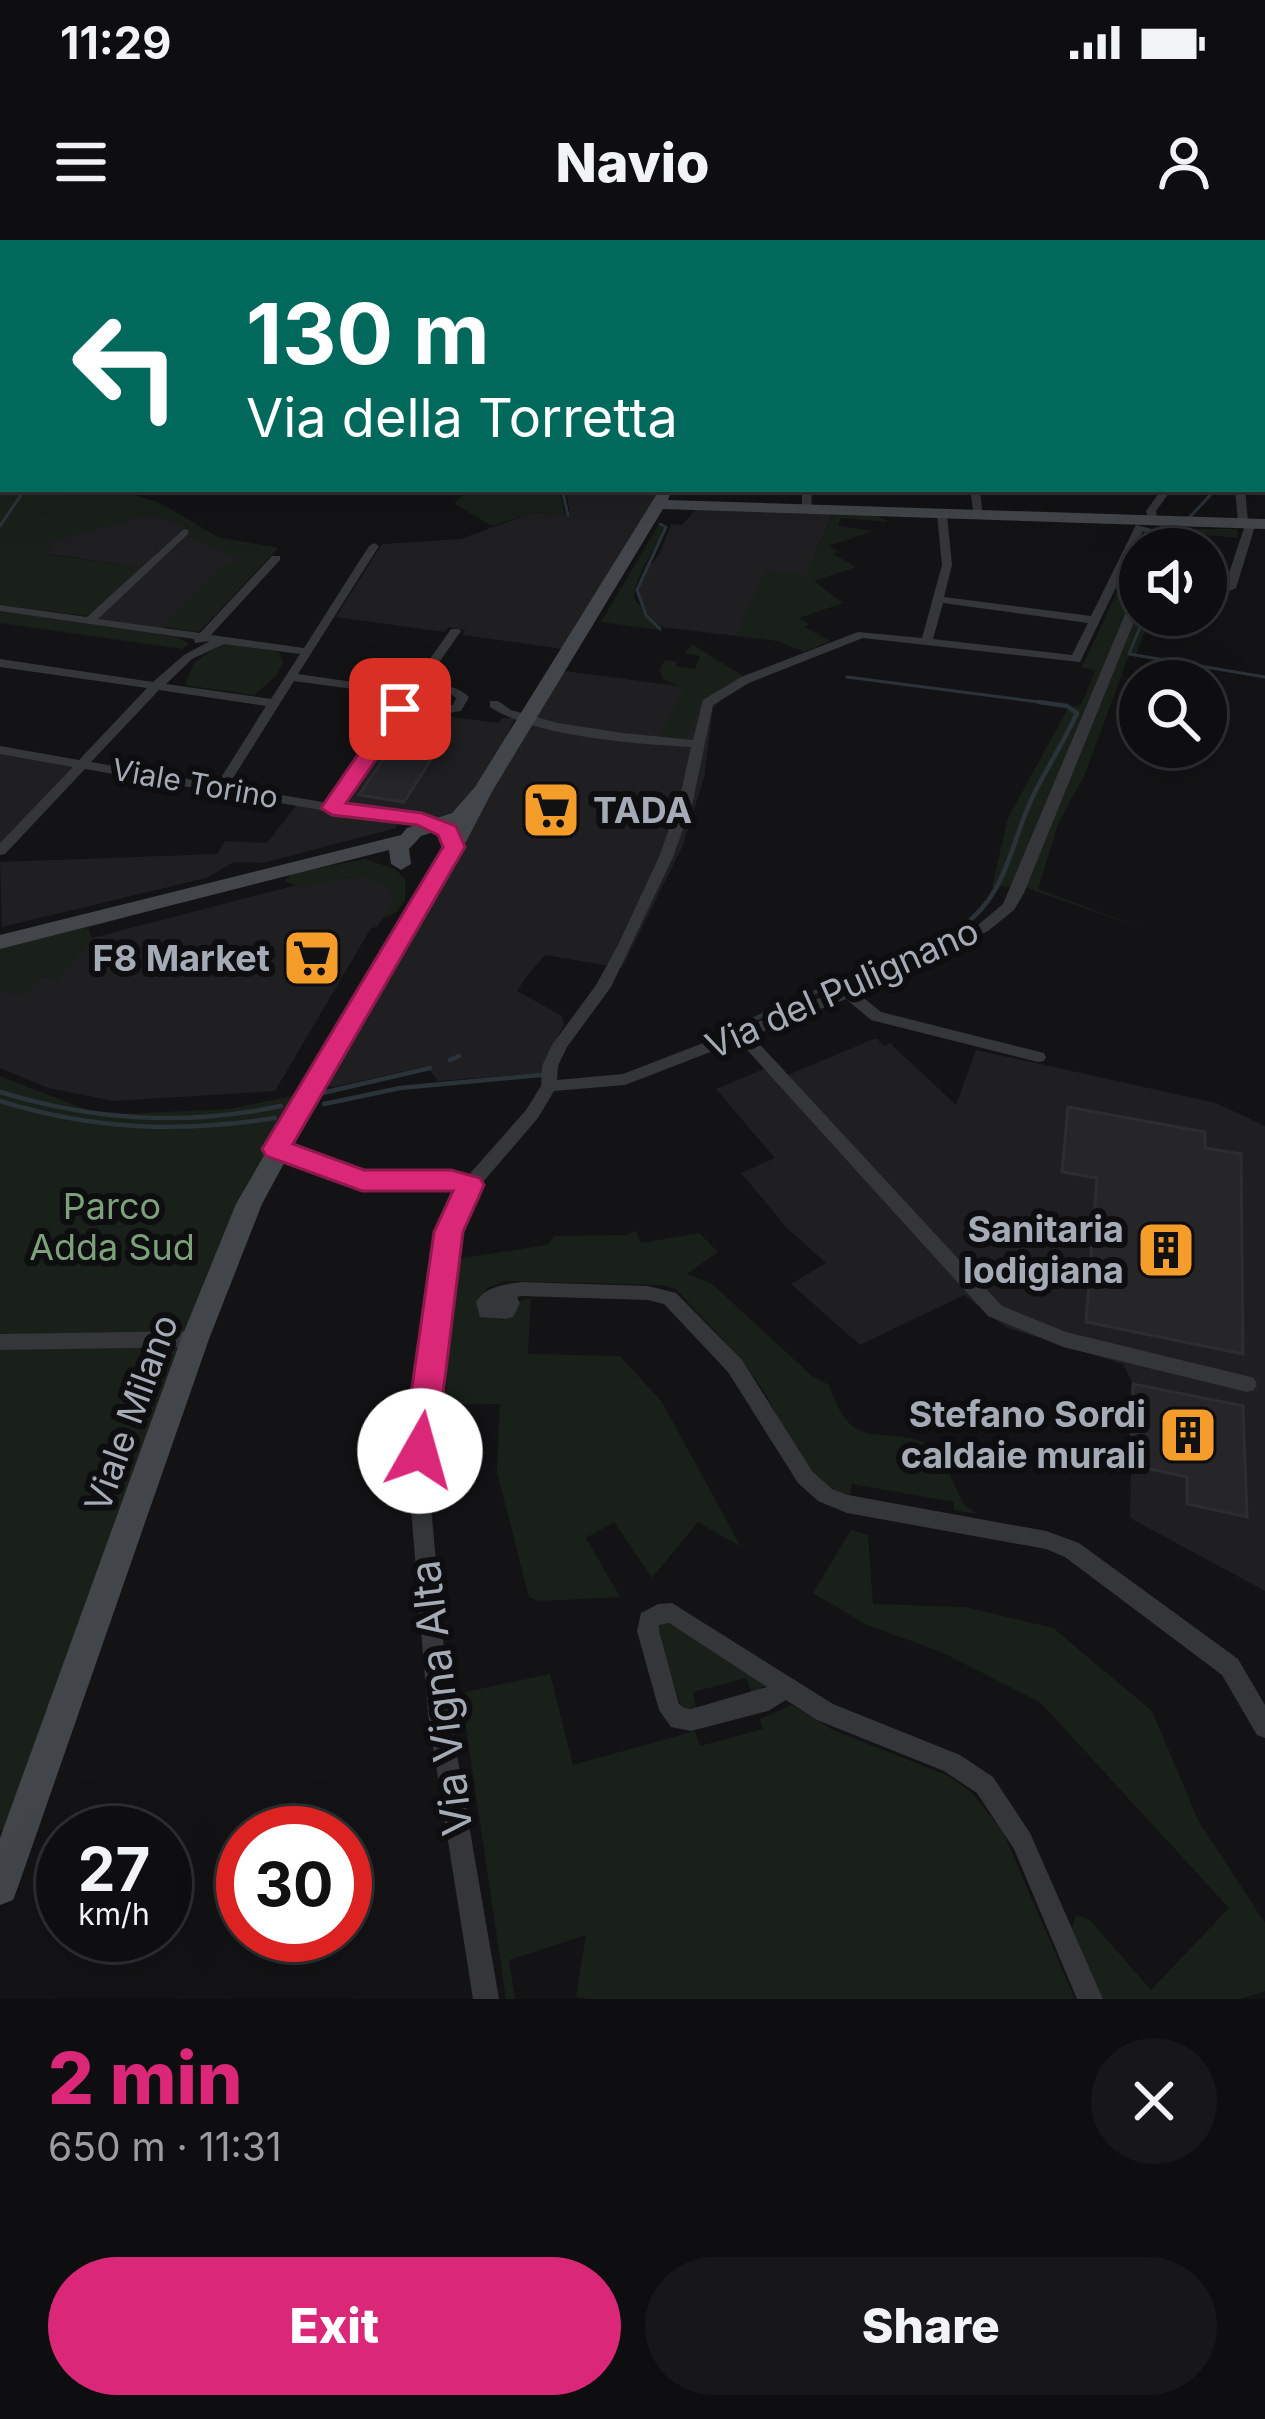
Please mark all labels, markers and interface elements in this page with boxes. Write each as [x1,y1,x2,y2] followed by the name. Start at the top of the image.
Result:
[60,15,171,70] text: 11:29
[48,129,114,195] icon: menu
[1151,129,1217,195] icon: person
[555,130,710,195] text: Navio
[246,283,490,384] text: 130 m
[48,288,204,444] icon: left
[246,385,678,450] text: Via della Torretta
[1119,528,1227,768] map controls
[1119,528,1227,636] button: sound
[349,658,451,760] pin
[1119,660,1227,768] button: search
[367,676,433,742] icon: arrive
[109,751,281,815] street label: Viale Torino
[520,779,582,841] supermarket icon: TADA
[593,788,692,832] place label: TADA
[699,908,985,1068] street label: Via del Pulignano
[281,927,343,989] supermarket icon: F8 Market
[93,936,270,980] place label: F8 Market
[29,1184,195,1269] park label: Parco Adda Sud
[963,1207,1124,1292] place label: Sanitaria lodigiana
[1135,1219,1197,1281] building icon: Sanitaria lodigiana
[75,1308,187,1518] street label: Viale Milano
[357,1388,483,1514] position arrow
[901,1392,1146,1477] place label: Stefano Sordi caldaie murali
[1157,1404,1219,1466] building icon: Stefano Sordi caldaie murali
[398,1558,483,1839] street label: Via Vigna Alta
[216,1806,372,1962] speed limit sign: 30
[78,1833,150,1905] text: 27
[78,1896,150,1932] text: km/h
[48,2034,243,2121] text: 2 min
[1091,2038,1217,2164] button: close
[48,2123,282,2170] text: 650 m · 11:31
[48,2257,621,2395] button: Exit
[645,2257,1217,2395] button: Share

